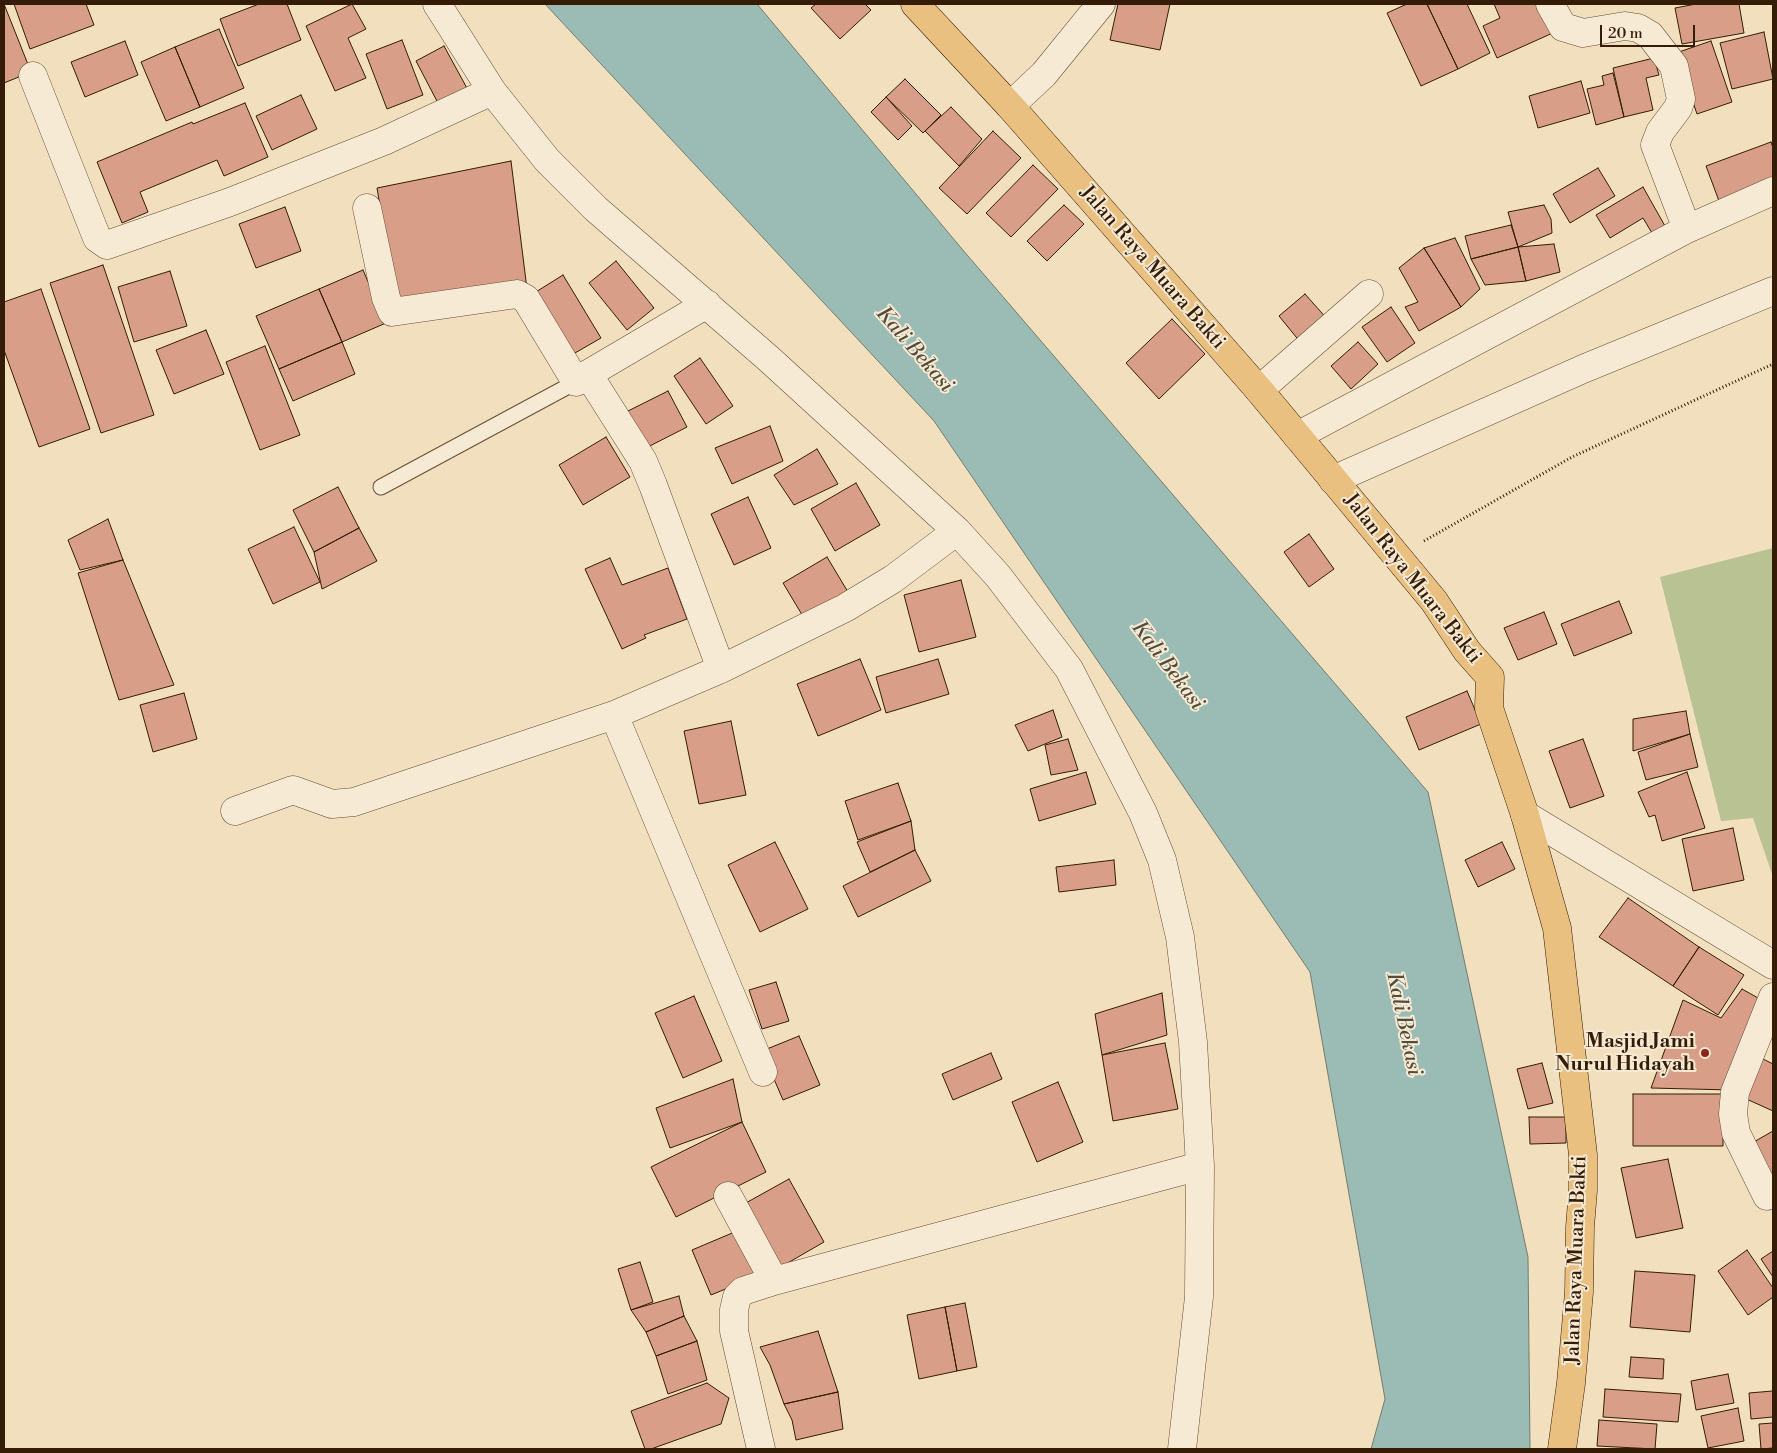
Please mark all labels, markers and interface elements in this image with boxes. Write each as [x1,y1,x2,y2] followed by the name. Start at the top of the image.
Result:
[1602,15,1697,47] scale bar
[1608,24,1643,43] text: 20 m
[1074,181,1230,355] street label: Jalan Raya Muara Bakti
[870,302,958,398] water label: Kali Bekasi
[1338,489,1486,669] street label: Jalan Raya Muara Bakti
[1125,616,1209,716] water label: Kali Bekasi
[1380,970,1426,1078] water label: Kali Bekasi
[1555,1030,1695,1077] place label: Masjid Jami Nurul Hidayah
[1699,1047,1711,1059] marker: Masjid Jami Nurul Hidayah
[1561,1155,1593,1365] street label: Jalan Raya Muara Bakti

